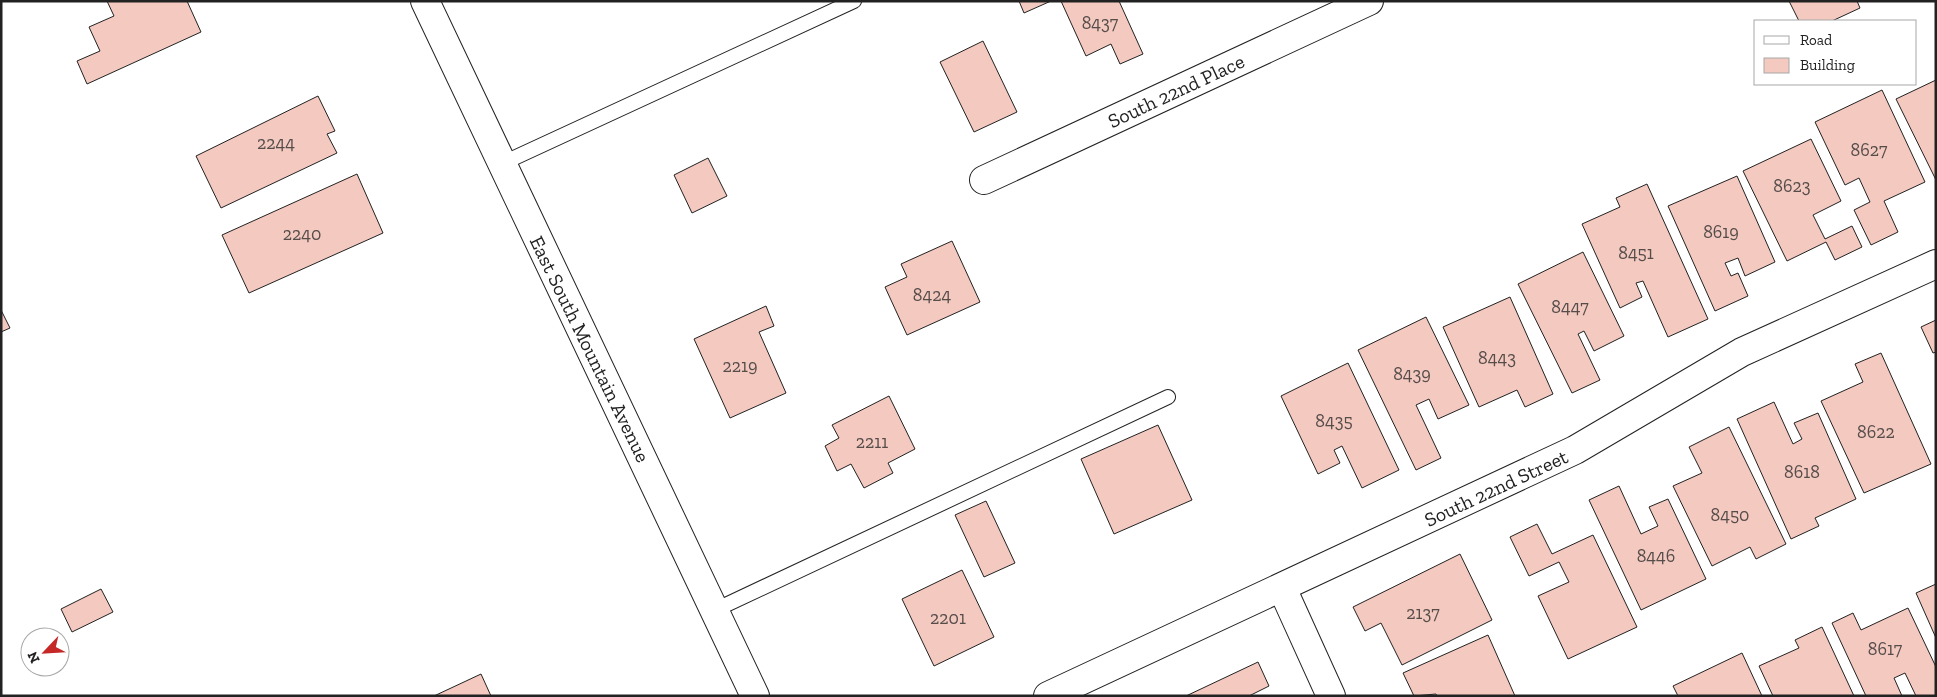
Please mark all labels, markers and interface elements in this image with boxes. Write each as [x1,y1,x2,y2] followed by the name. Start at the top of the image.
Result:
[1082,12,1119,34] house number: 8437
[1754,20,1917,85] legend
[1800,31,1833,49] text: Road
[1104,49,1248,133] street label: South 22nd Place
[1800,56,1855,74] text: Building
[257,132,295,154] house number: 2244
[1851,139,1888,161] house number: 8627
[1773,175,1811,197] house number: 8623
[1703,221,1739,243] house number: 8619
[283,223,321,245] house number: 2240
[525,232,655,466] street label: East South Mountain Avenue
[1618,242,1654,264] house number: 8451
[913,284,951,306] house number: 8424
[1551,296,1589,318] house number: 8447
[1478,347,1516,369] house number: 8443
[722,355,758,377] house number: 2219
[1393,363,1431,385] house number: 8439
[1315,410,1353,432] house number: 8435
[1857,421,1895,443] house number: 8622
[856,431,888,453] house number: 2211
[1421,444,1572,532] street label: South 22nd Street
[1784,461,1820,483] house number: 8618
[1711,504,1749,526] house number: 8450
[1637,545,1675,567] house number: 8446
[1406,602,1440,624] house number: 2137
[930,607,966,629] house number: 2201
[20,627,70,677] north arrow
[1868,638,1903,660] house number: 8617
[24,649,44,666] text: N

